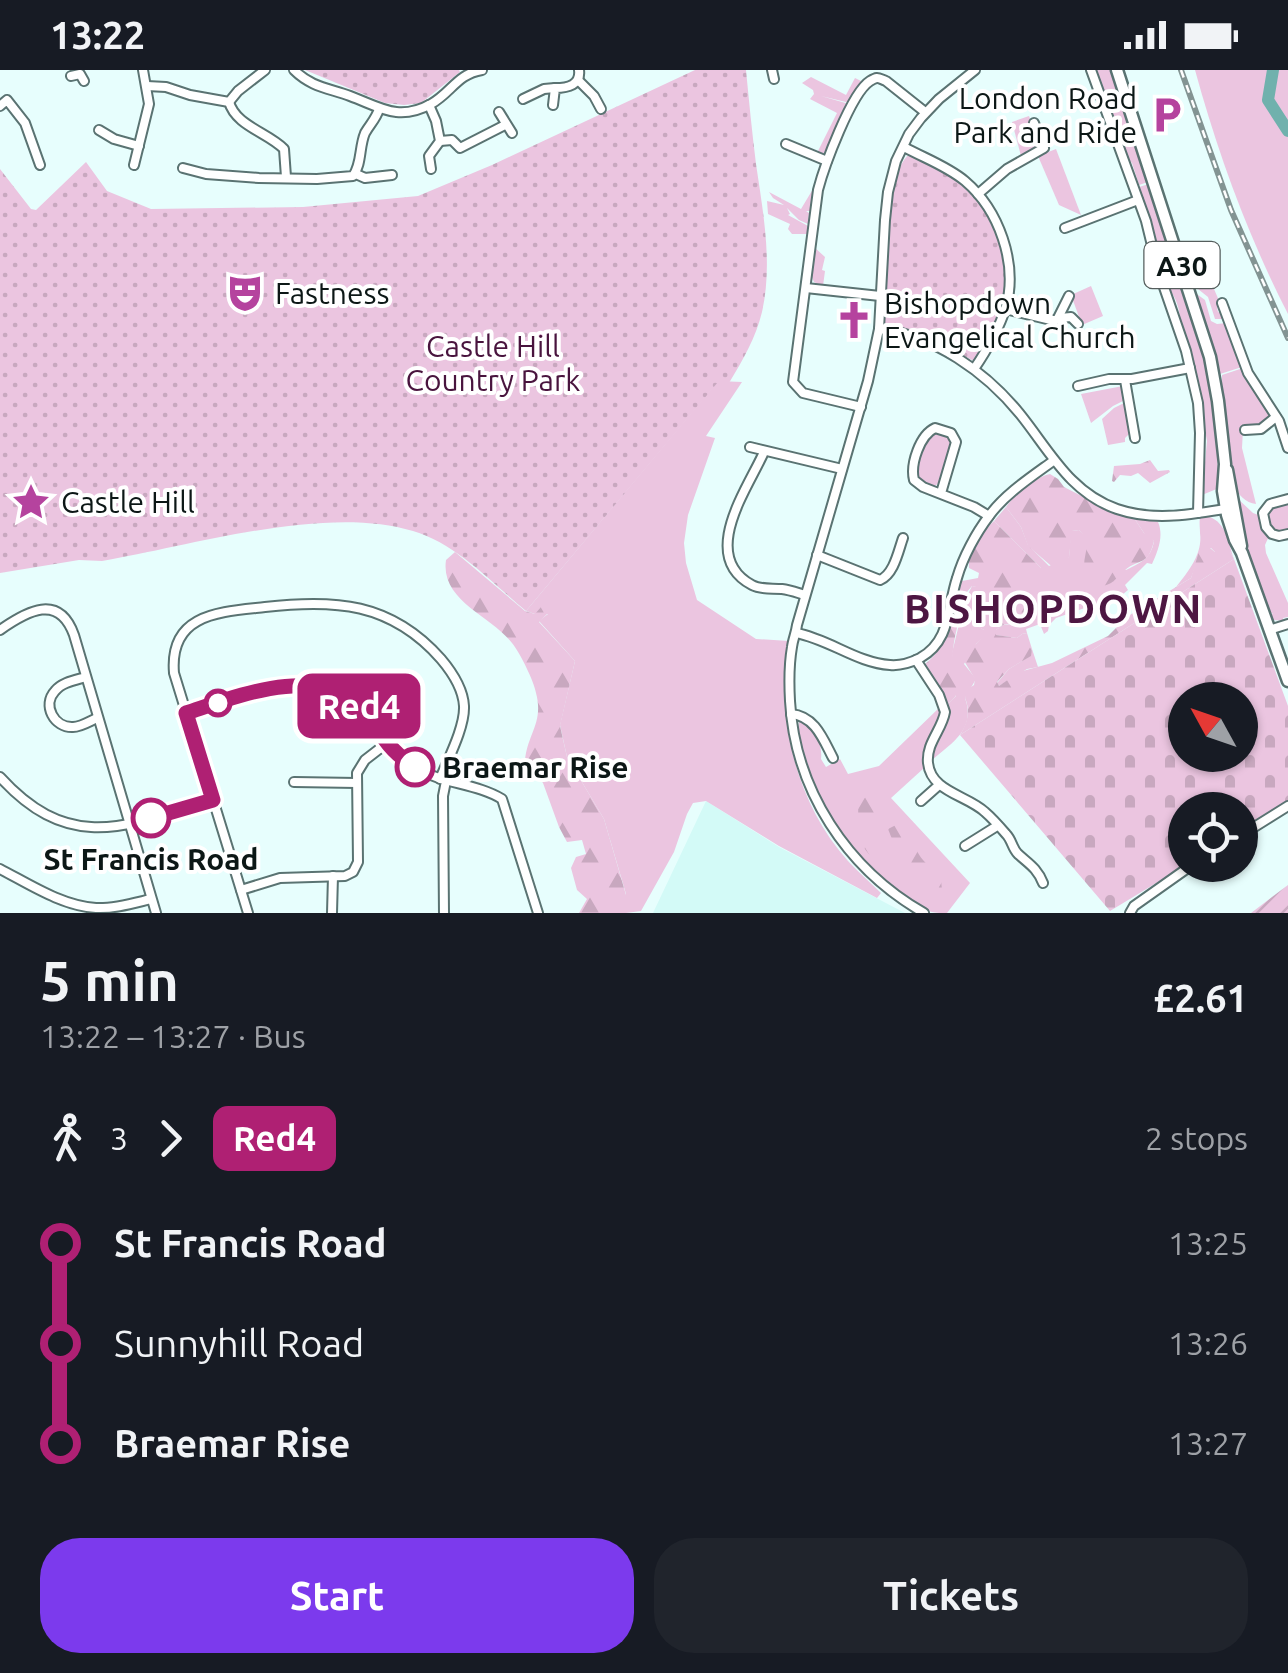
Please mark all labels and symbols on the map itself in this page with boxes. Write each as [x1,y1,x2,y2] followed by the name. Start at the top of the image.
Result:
[953,81,1137,149] place label: London Road Park and Ride
[1146,94,1188,136] parking icon: London Road Park and Ride
[1144,242,1220,288] road number: A30
[224,272,266,314] theatre icon: Fastness
[275,276,390,310] place label: Fastness
[884,286,1136,354] place label: Bishopdown Evangelical Church
[833,299,875,341] church icon: Bishopdown Evangelical Church
[406,329,580,397] park label: Castle Hill Country Park
[10,481,52,523] place icon: Castle Hill
[61,485,195,519] place label: Castle Hill
[904,586,1204,631] district label: BISHOPDOWN
[289,674,429,738] line badge: Red4
[1168,682,1258,772] north arrow
[205,690,231,716] unlabelled marker
[396,748,434,786] marker: Braemar Rise
[442,750,629,784] place label: Braemar Rise
[132,799,170,837] marker: St Francis Road
[43,842,259,876] place label: St Francis Road

